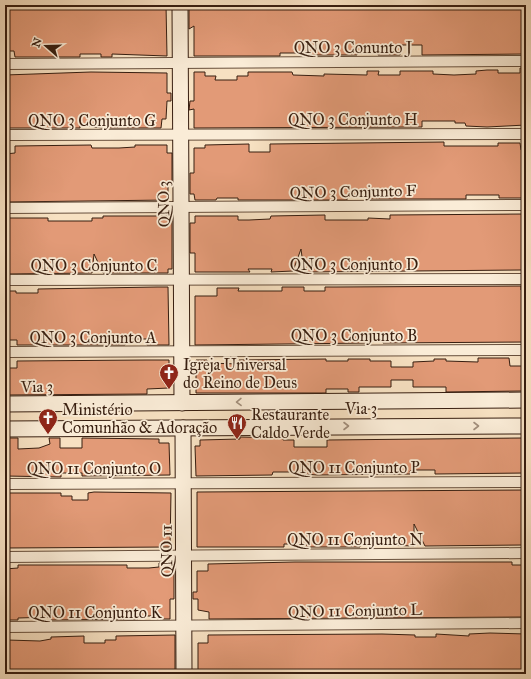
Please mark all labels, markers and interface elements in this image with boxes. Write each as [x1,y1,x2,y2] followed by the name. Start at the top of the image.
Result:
[26,26,66,66] north arrow
[29,36,45,49] text: N
[294,38,413,58] street label: QNO 3 Conunto J
[288,110,418,129] street label: QNO 3 Conjunto H
[28,111,156,130] street label: QNO 3 Conjunto G
[154,181,173,227] street label: QNO 3
[290,181,417,202] street label: QNO 3 Conjunto F
[290,255,418,274] street label: QNO 3 Conjunto D
[31,256,158,275] street label: QNO 3 Conjunto C
[291,326,417,345] street label: QNO 3 Conjunto B
[30,328,157,347] street label: QNO 3 Conjunto A
[183,355,297,392] place label: Igreja Universal do Reino de Deus
[158,362,180,390] church icon: Igreja Universal do Reino de Deus
[20,377,53,396] street label: Via 3
[236,398,242,406] one-way arrow
[344,399,377,418] street label: Via 3
[62,400,217,437] place label: Ministério Comunhão & Adoração
[251,405,330,442] place label: Restaurante Caldo Verde
[37,407,59,435] church icon: Ministério Comunhão & Adoração
[226,412,248,440] restaurant icon: Restaurante Caldo Verde
[343,422,349,430] one-way arrow
[473,422,479,430] one-way arrow
[288,458,420,477] street label: QNO 11 Conjunto P
[27,459,161,478] street label: QNO 11 Conjunto O
[157,524,176,578] street label: QNO 11
[287,530,423,549] street label: QNO 11 Conjunto N
[288,600,422,621] street label: QNO 11 Conjunto L
[28,603,162,622] street label: QNO 11 Conjunto K

